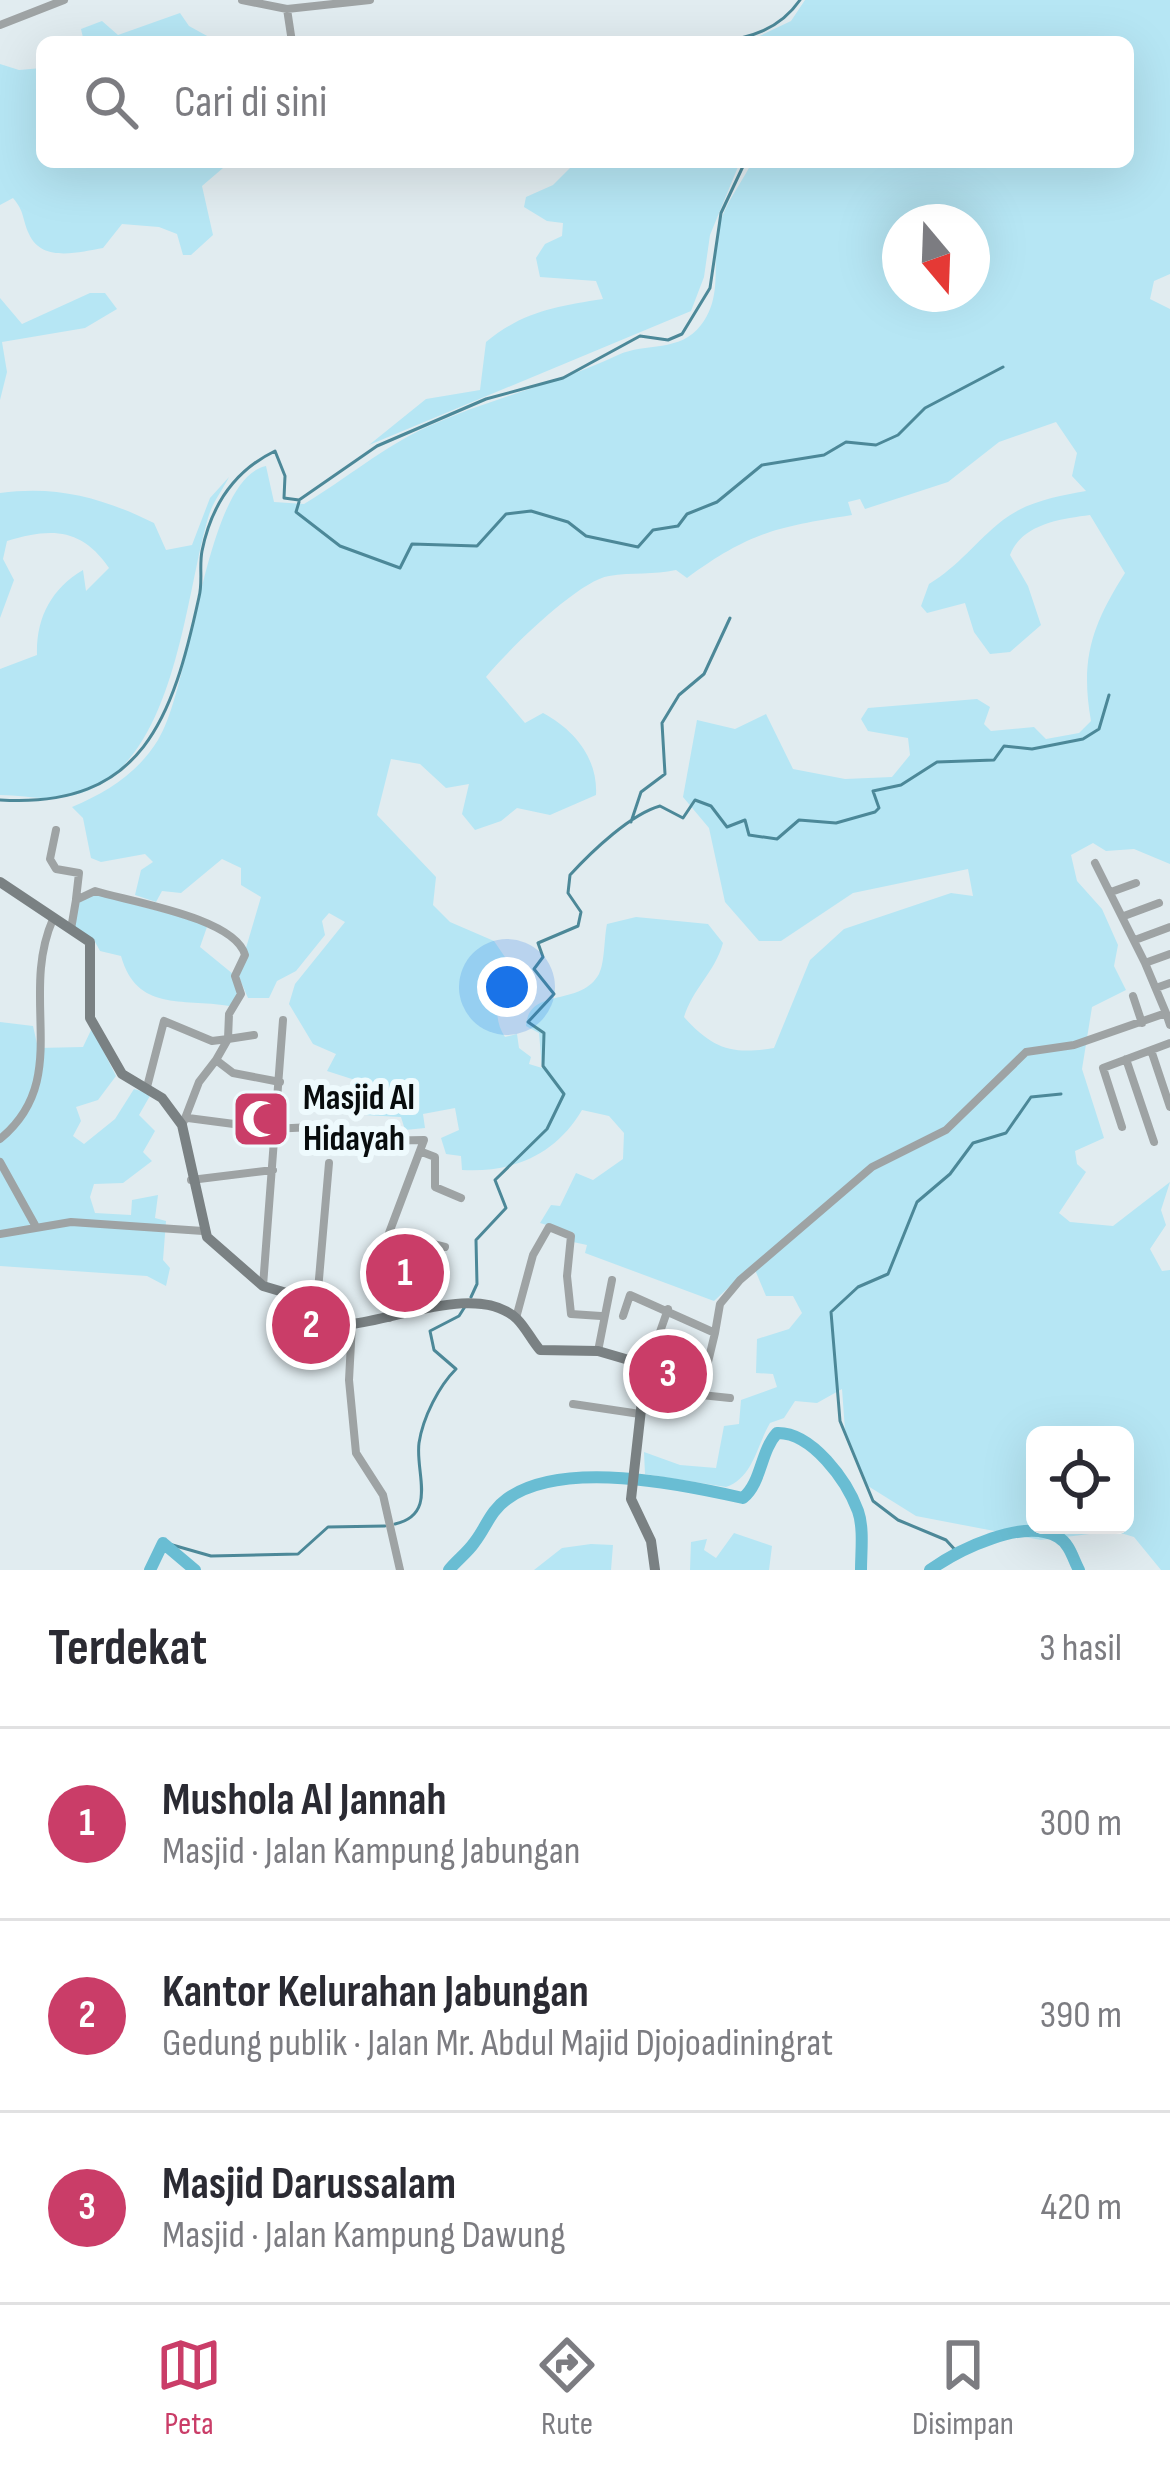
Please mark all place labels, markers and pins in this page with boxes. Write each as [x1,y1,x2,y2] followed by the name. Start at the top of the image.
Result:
[303,1077,415,1161] place label: Masjid Al Hidayah
[230,1088,292,1150] mosque icon: Masjid Al Hidayah
[366,1228,444,1318] pin: 1
[272,1280,350,1370] pin: 2
[629,1329,707,1419] pin: 3

